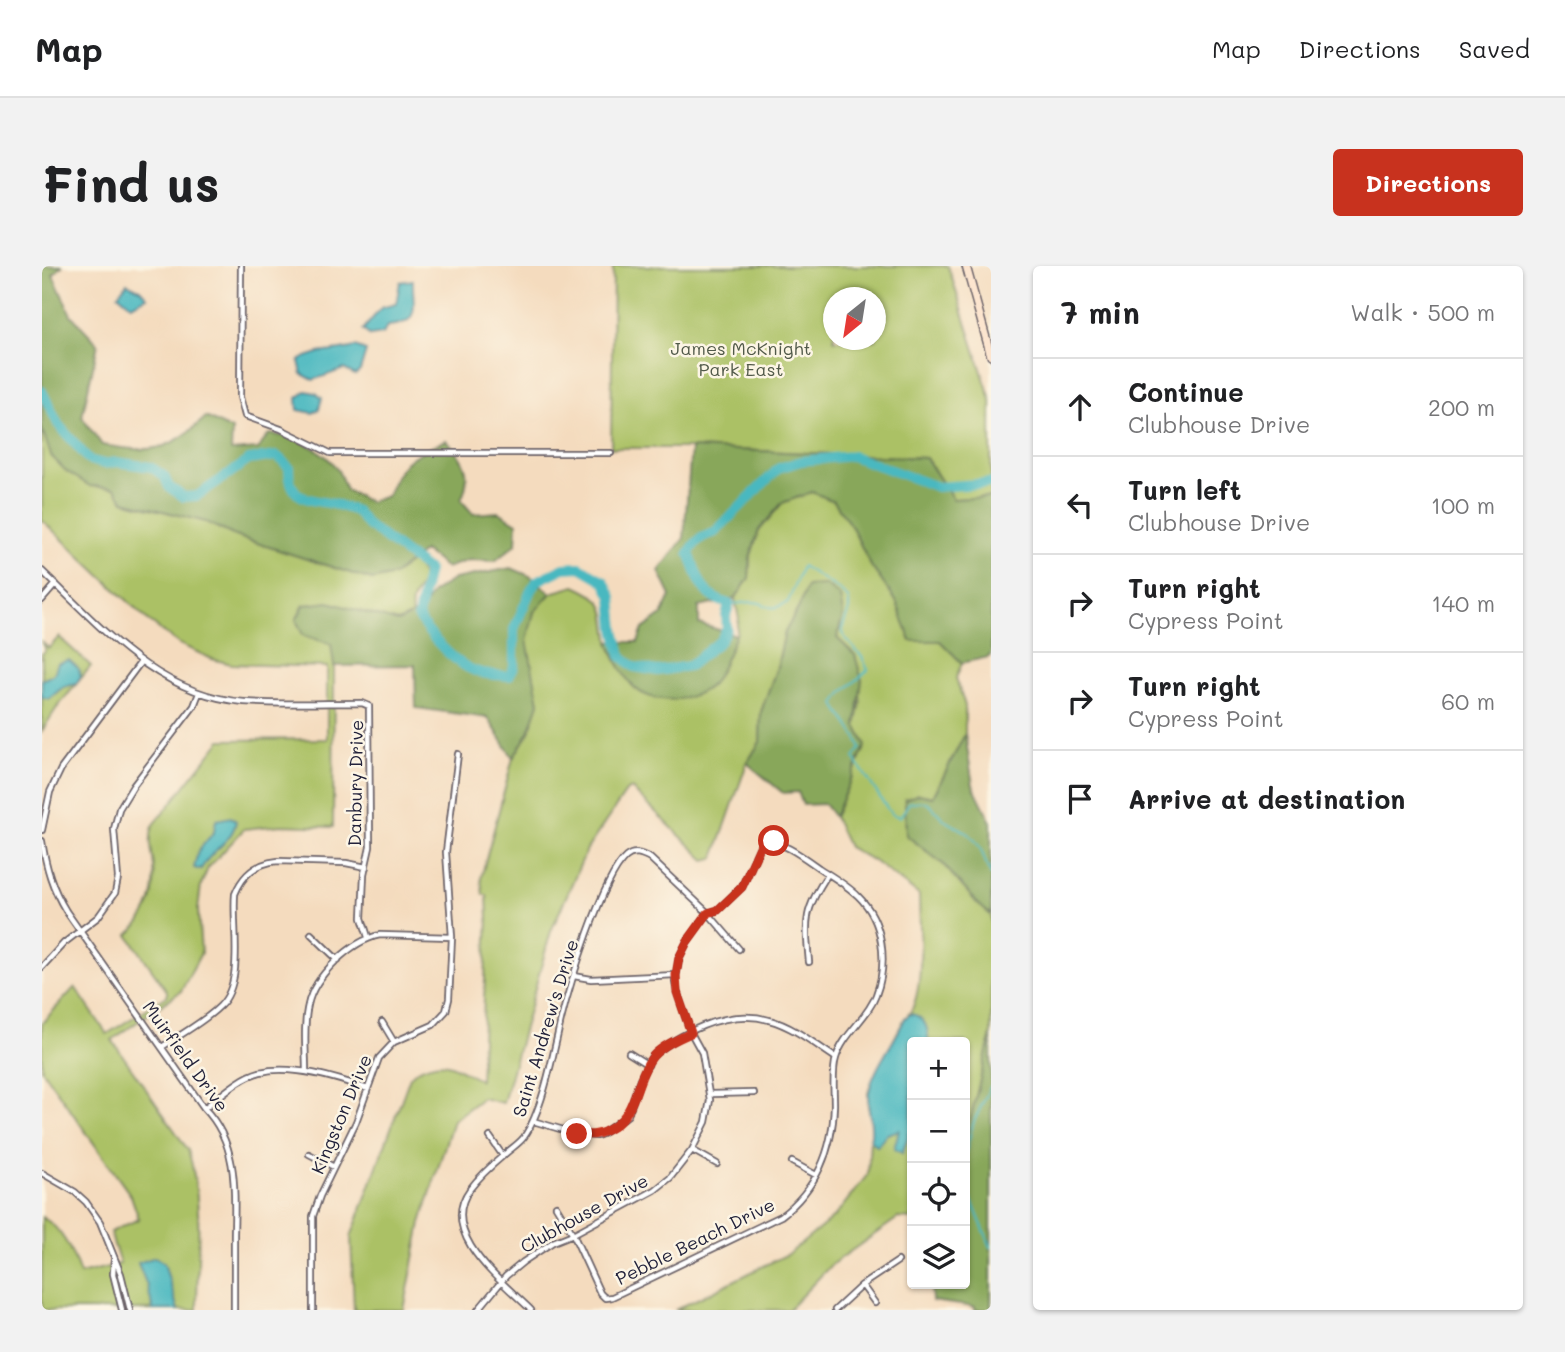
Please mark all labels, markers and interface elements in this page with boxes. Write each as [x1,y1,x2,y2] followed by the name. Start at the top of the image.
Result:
[35,27,103,70] text: Map
[1212,33,1261,64] text: Map
[1299,33,1421,64] text: Directions
[1459,33,1530,64] text: Saved
[1333,149,1523,216] button: Directions
[42,151,220,214] text: Find us
[823,287,886,350] north arrow
[1061,292,1140,332] text: 7 min
[1350,297,1495,327] text: Walk · 500 m
[671,336,811,381] park label: James McKnight Park East
[1128,375,1244,409] text: Continue
[1061,388,1099,426] icon: ahead
[1428,392,1495,422] text: 200 m
[1128,409,1310,439] text: Clubhouse Drive
[1128,473,1241,507] text: Turn left
[1061,486,1099,524] icon: left
[1431,490,1495,520] text: 100 m
[1128,507,1310,537] text: Clubhouse Drive
[1128,571,1261,605] text: Turn right
[1061,584,1099,622] icon: right
[1431,588,1495,618] text: 140 m
[1128,605,1284,635] text: Cypress Point
[1128,669,1261,703] text: Turn right
[1061,682,1099,720] icon: right
[1441,686,1495,716] text: 60 m
[1128,703,1284,733] text: Cypress Point
[342,719,368,847] street label: Danbury Drive
[1061,780,1099,818] icon: arrive
[1128,782,1405,816] text: Arrive at destination
[758,825,789,856] route start
[507,936,583,1120] street label: Saint Andrew's Drive
[138,996,234,1116] street label: Muirfield Drive
[907,1037,970,1289] map controls
[907,1037,970,1100] button: +
[305,1051,377,1177] street label: Kingston Drive
[907,1100,970,1163] button: −
[561,1118,592,1149] route end
[907,1163,970,1226] button: locate
[516,1168,652,1258] street label: Clubhouse Drive
[611,1192,779,1290] street label: Pebble Beach Drive
[907,1226,970,1289] button: layers

